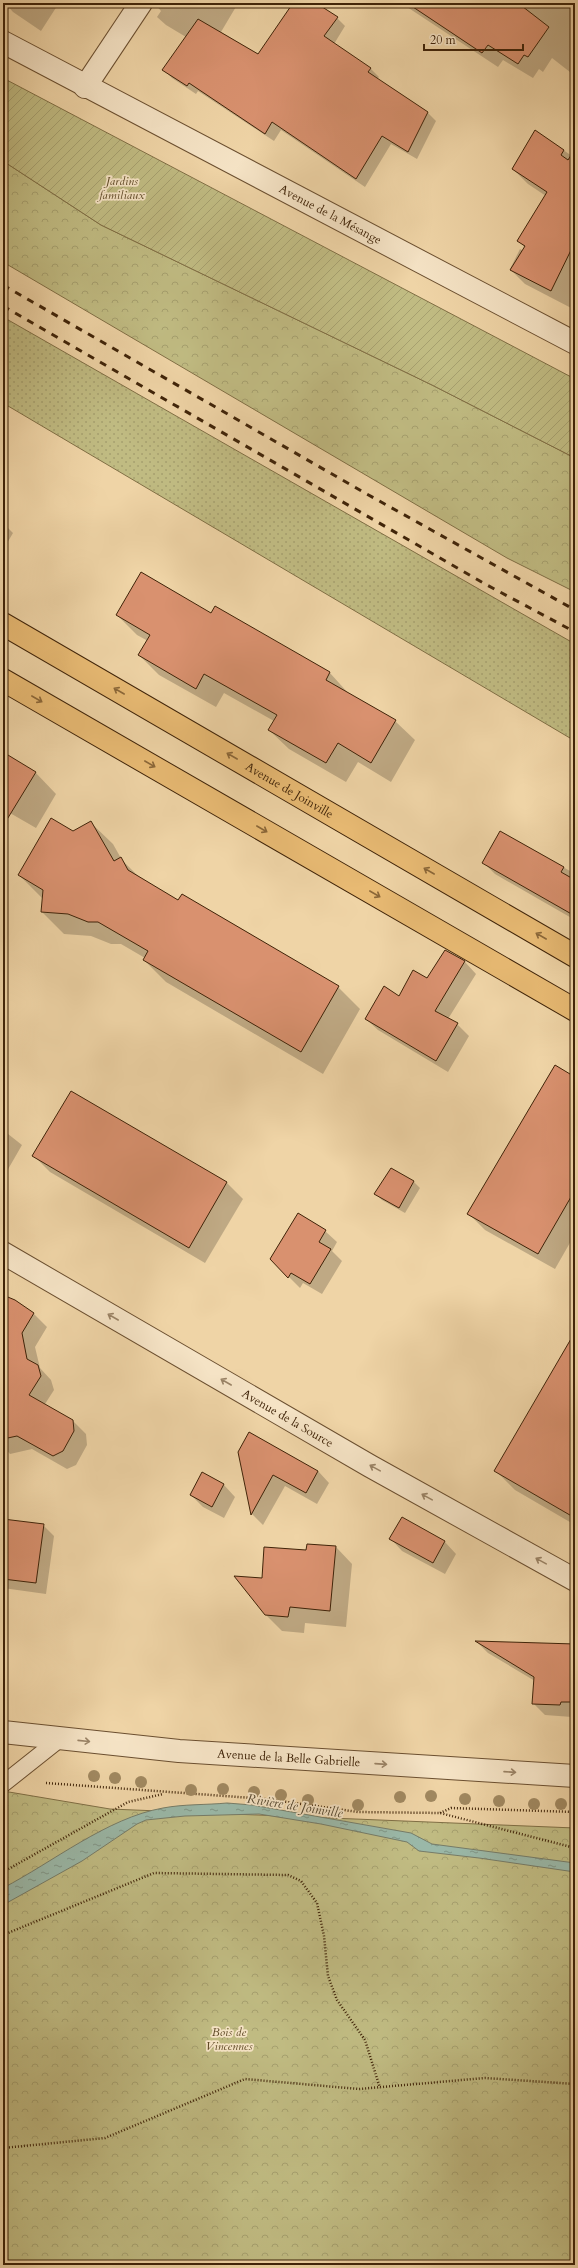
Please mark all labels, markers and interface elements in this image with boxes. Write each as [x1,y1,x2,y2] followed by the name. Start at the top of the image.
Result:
[424,26,523,52] scale bar
[430,32,457,48] text: 20 m
[96,173,145,203] park label: Jardins familiaux
[276,181,384,248] street label: Avenue de la Mésange
[113,687,125,695] one-way arrow
[31,695,43,703] one-way arrow
[226,752,238,760] one-way arrow
[242,758,336,822] street label: Avenue de Joinville
[144,760,156,768] one-way arrow
[256,825,268,833] one-way arrow
[423,866,435,874] one-way arrow
[369,890,381,898] one-way arrow
[535,932,547,940] one-way arrow
[107,1312,119,1320] one-way arrow
[220,1377,232,1385] one-way arrow
[239,1385,336,1451] street label: Avenue de la Source
[369,1464,381,1471] one-way arrow
[422,1493,434,1501] one-way arrow
[535,1556,547,1564] one-way arrow
[77,1737,90,1745] one-way arrow
[217,1745,361,1770] street label: Avenue de la Belle Gabrielle
[374,1760,387,1767] one-way arrow
[503,1768,516,1776] one-way arrow
[246,1790,345,1823] water label: Rivière de Joinville
[205,2024,253,2054] park label: Bois de Vincennes

